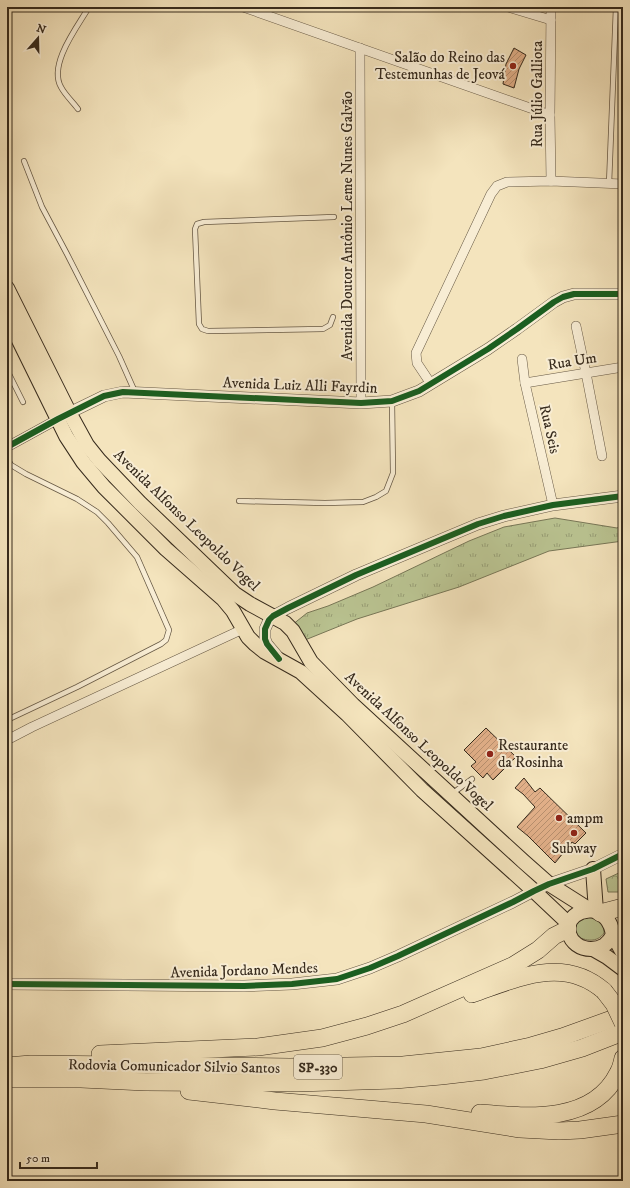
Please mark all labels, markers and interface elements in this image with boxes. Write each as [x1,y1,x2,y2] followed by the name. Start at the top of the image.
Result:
[18,18,58,58] north arrow
[34,21,48,38] text: N
[528,40,547,147] street label: Rua Júlio Galliota
[375,48,506,84] place label: Salão do Reino das Testemunhas de Jeová
[508,61,518,71] marker: Salão do Reino das Testemunhas de Jeová
[338,91,357,361] street label: Avenida Doutor Antônio Leme Nunes Galvão
[546,348,598,375] street label: Rua Um
[222,373,378,398] street label: Avenida Luiz Alli Fayrdin
[535,403,564,455] street label: Rua Seis
[110,446,264,596] street label: Avenida Alfonso Leopoldo Vogel
[341,668,497,815] street label: Avenida Alfonso Leopoldo Vogel
[498,736,568,772] place label: Restaurante da Rosinha
[485,749,495,759] marker: Restaurante da Rosinha
[567,809,603,828] place label: ampm
[554,813,564,823] marker: ampm
[569,828,579,838] marker: Subway
[551,839,597,858] place label: Subway
[170,958,318,983] street label: Avenida Jordano Mendes
[68,1055,280,1078] street label: Rodovia Comunicador Silvio Santos
[294,1055,342,1079] road number: SP-330
[20,1144,97,1170] scale bar
[26,1151,50,1166] text: 50 m

